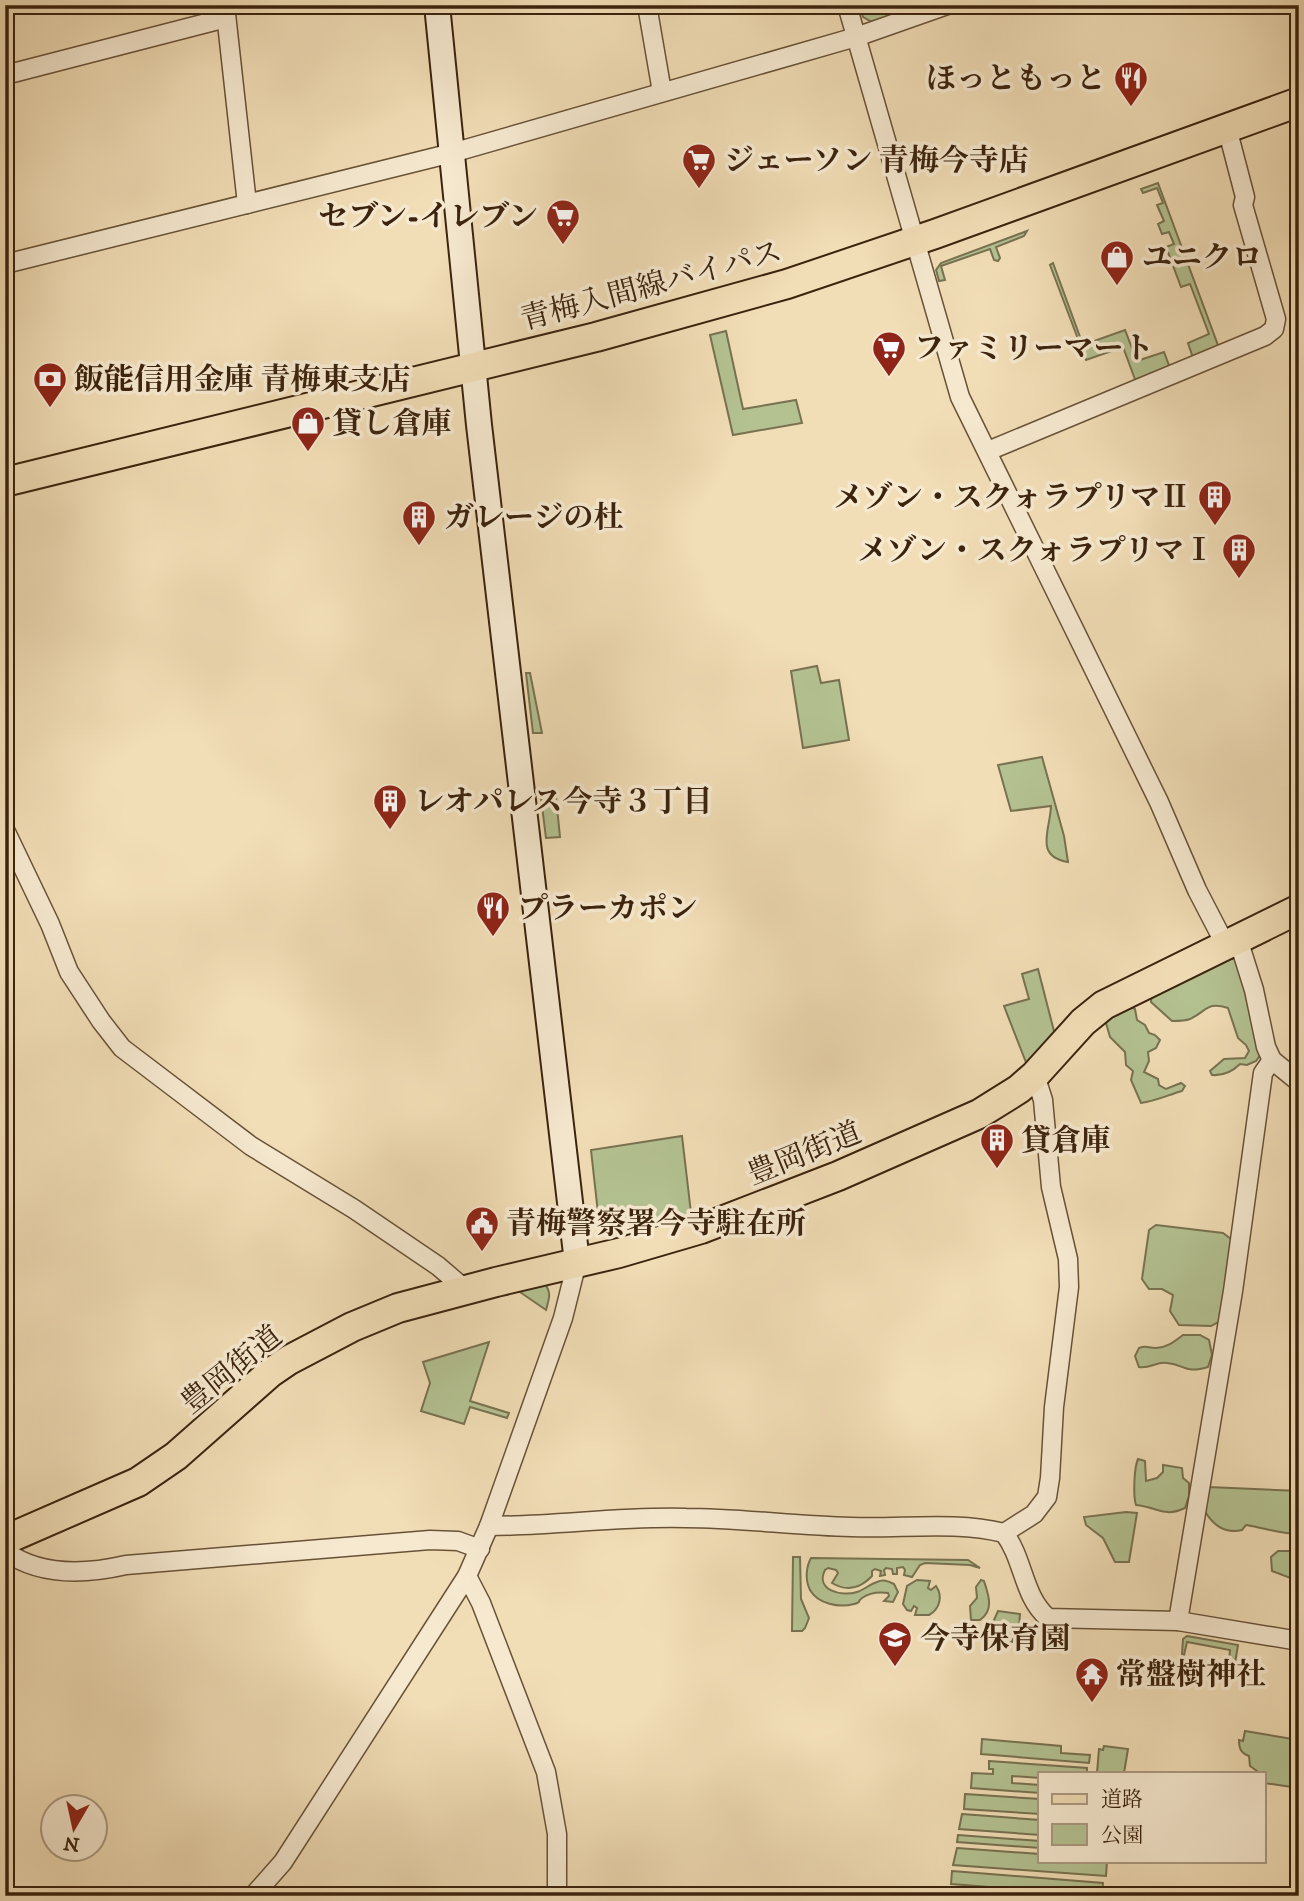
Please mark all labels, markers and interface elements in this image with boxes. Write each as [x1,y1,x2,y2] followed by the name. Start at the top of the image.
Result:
[1112,59,1150,108] restaurant icon: ほっともっと
[926,61,1106,98] place label: ほっともっと
[680,141,718,190] supermarket icon: ジェーソン 青梅今寺店
[724,143,1029,180] place label: ジェーソン 青梅今寺店
[544,197,582,246] supermarket icon: セブン-イレブン
[318,199,538,236] place label: セブン-イレブン
[516,234,786,339] street label: 青梅入間線バイパス
[1098,238,1136,287] shop icon: ユニクロ
[1142,240,1262,277] place label: ユニクロ
[870,329,908,378] supermarket icon: ファミリーマート
[914,331,1153,368] place label: ファミリーマート
[31,360,69,409] bank icon: 飯能信用金庫 青梅東支店
[74,362,410,399] place label: 飯能信用金庫 青梅東支店
[289,404,327,453] shop icon: 貸し倉庫
[332,406,452,443] place label: 貸し倉庫
[1196,478,1234,527] building icon: メゾン・スクォラプリマⅡ
[834,480,1190,517] place label: メゾン・スクォラプリマⅡ
[400,498,438,547] building icon: ガレージの杜
[444,500,623,537] place label: ガレージの杜
[1220,531,1258,580] building icon: メゾン・スクォラプリマⅠ
[858,533,1214,570] place label: メゾン・スクォラプリマⅠ
[371,782,409,831] building icon: レオパレス今寺３丁目
[414,784,713,821] place label: レオパレス今寺３丁目
[474,889,512,938] restaurant icon: プラーカポン
[518,891,697,928] place label: プラーカポン
[742,1115,867,1194] street label: 豊岡街道
[978,1121,1016,1170] building icon: 貸倉庫
[1021,1123,1111,1160] place label: 貸倉庫
[463,1204,501,1253] public building icon: 青梅警察署今寺駐在所
[506,1206,806,1243] place label: 青梅警察署今寺駐在所
[174,1318,290,1422] street label: 豊岡街道
[876,1619,914,1668] school or university icon: 今寺保育園
[920,1621,1070,1658] place label: 今寺保育園
[1073,1655,1111,1704] temple icon: 常盤樹神社
[1116,1657,1266,1694] place label: 常盤樹神社
[1038,1772,1266,1862] legend
[1101,1787,1143,1813] text: 道路
[38,1792,108,1862] north arrow
[1101,1823,1143,1849] text: 公園
[62,1831,81,1856] text: N

